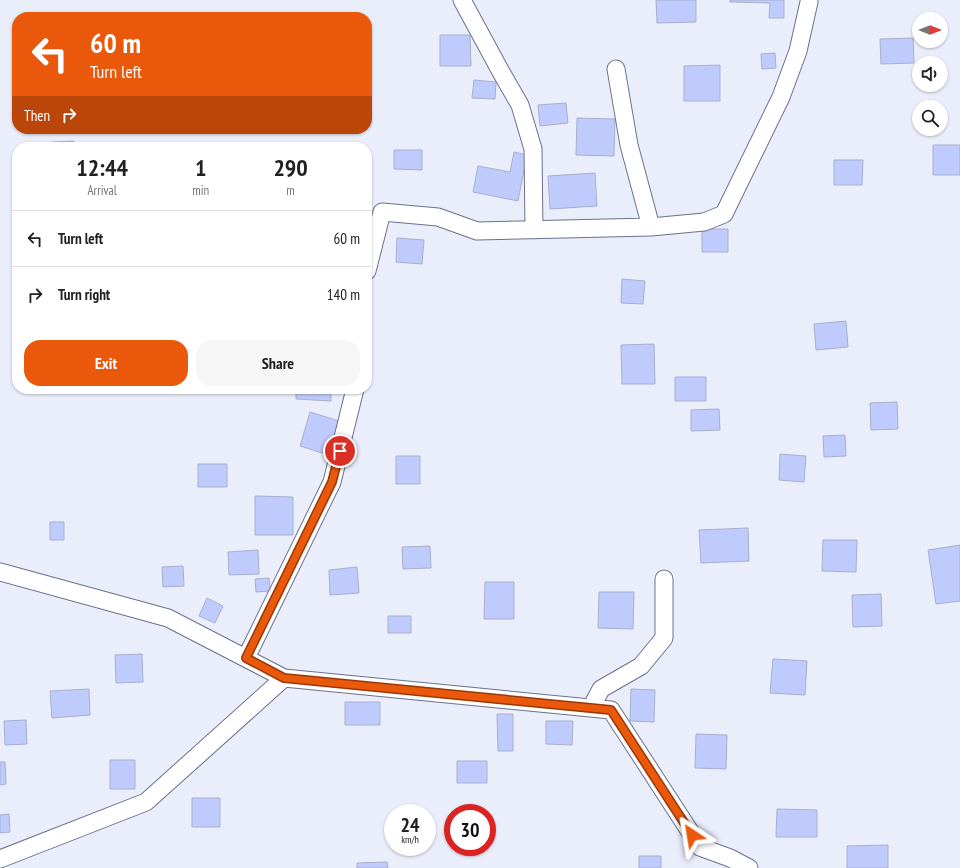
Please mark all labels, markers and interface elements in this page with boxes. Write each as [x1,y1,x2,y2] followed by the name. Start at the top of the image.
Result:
[912,12,948,48] north arrow
[912,12,948,136] map controls
[90,24,141,61] text: 60 m
[24,28,76,80] icon: left
[912,56,948,92] button: sound
[90,60,142,83] text: Turn left
[912,100,948,136] button: search
[58,104,80,126] icon: right
[24,106,50,125] text: Then
[76,152,128,183] text: 12:44
[195,152,206,183] text: 1
[273,152,308,183] text: 290
[87,182,117,199] text: Arrival
[192,182,209,199] text: min
[286,182,295,199] text: m
[24,228,46,250] icon: left
[58,229,103,248] text: Turn left
[334,229,360,248] text: 60 m
[24,284,46,306] icon: right
[58,285,110,304] text: Turn right
[327,285,360,304] text: 140 m
[24,340,188,386] button: Exit
[196,340,360,386] button: Share
[323,434,357,468] pin
[329,440,351,462] icon: arrive
[444,804,496,856] speed limit sign: 30
[400,812,420,838] text: 24
[671,814,713,856] position arrow
[401,833,419,846] text: km/h

